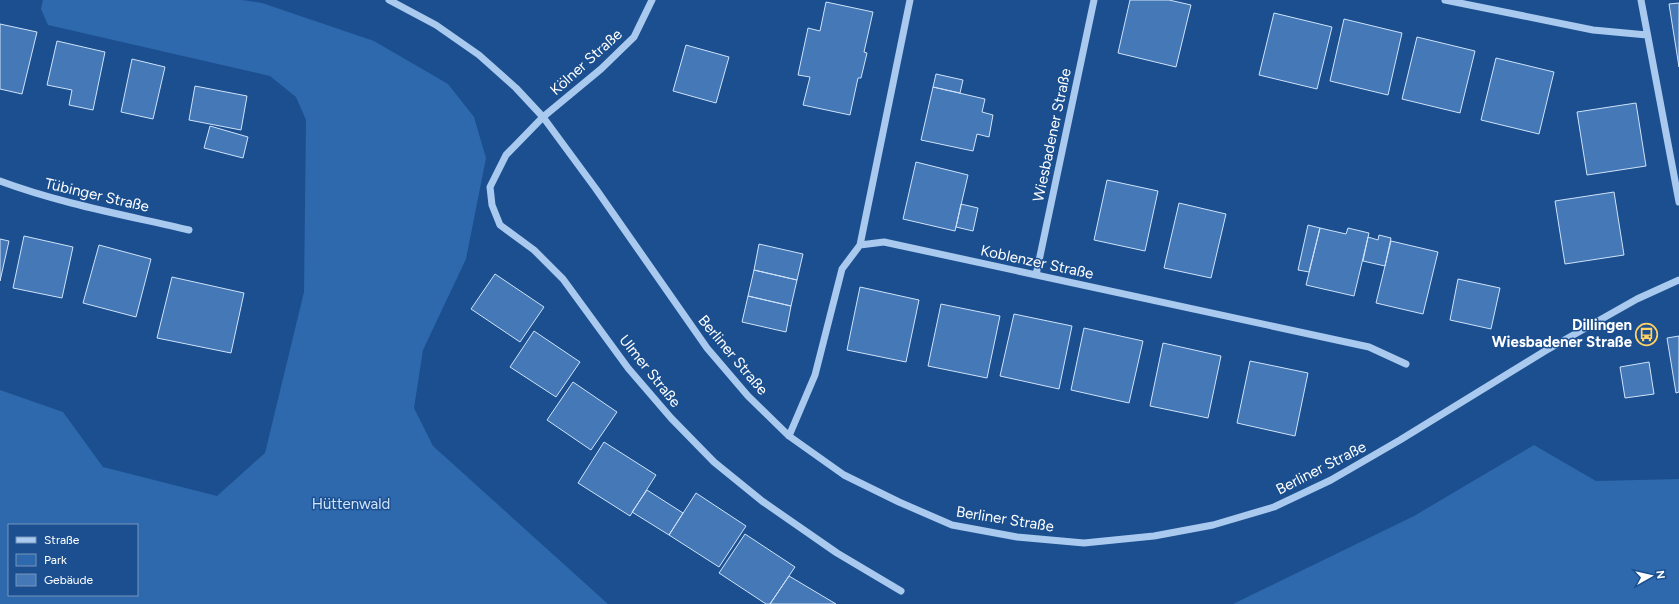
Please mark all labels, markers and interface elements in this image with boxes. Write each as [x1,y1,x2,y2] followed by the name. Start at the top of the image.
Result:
[546,25,626,99] street label: Kölner Straße
[1029,67,1075,203] street label: Wiesbadener Straße
[43,174,151,216] street label: Tübinger Straße
[979,241,1095,283] street label: Koblenzer Straße
[694,311,772,399] street label: Berliner Straße
[1492,316,1633,351] place label: Dillingen Wiesbadener Straße
[1634,321,1660,347] bus stop icon: Dillingen Wiesbadener Straße
[615,331,685,411] street label: Ulmer Straße
[1273,438,1369,498] street label: Berliner Straße
[312,495,390,513] park label: Hüttenwald
[955,502,1055,536] street label: Berliner Straße
[8,524,138,596] legend
[44,533,80,547] text: Straße
[44,553,67,567] text: Park
[1631,556,1671,596] north arrow
[1653,570,1667,580] text: N
[44,573,94,587] text: Gebäude

